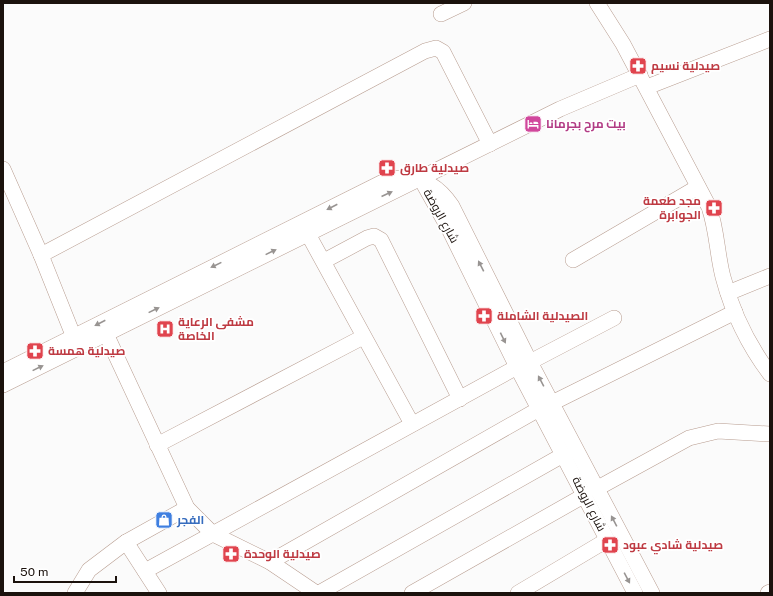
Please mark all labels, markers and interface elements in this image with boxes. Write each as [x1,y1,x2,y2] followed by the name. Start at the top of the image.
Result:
[628,56,648,76] pharmacy icon: صيدلية نسيم
[651,59,720,74] place label: صيدلية نسيم
[523,114,543,134] hotel icon: بيت مرح بجرمانا
[546,117,626,133] place label: بيت مرح بجرمانا
[377,158,397,178] pharmacy icon: صيدلية طارق
[400,161,469,176] place label: صيدلية طارق
[420,187,462,246] street label: شارع الروضة
[381,191,393,198] one-way arrow
[643,194,701,223] place label: مجد طعمة الجوابرة
[704,198,724,218] pharmacy icon: مجد طعمة الجوابرة
[327,203,338,210] one-way arrow
[265,249,276,255] one-way arrow
[478,260,484,272] one-way arrow
[210,262,222,268] one-way arrow
[148,306,160,313] one-way arrow
[474,306,494,326] pharmacy icon: الصيدلية الشاملة
[497,309,588,323] place label: الصيدلية الشاملة
[178,315,254,343] place label: مشفى الرعاية الخاصة
[155,319,175,339] hospital icon: مشفى الرعاية الخاصة
[94,320,106,326] one-way arrow
[500,332,506,343] one-way arrow
[25,341,45,361] pharmacy icon: صيدلية همسة
[48,344,126,358] place label: صيدلية همسة
[32,365,44,371] one-way arrow
[537,375,544,387] one-way arrow
[568,474,609,534] street label: شارع الروضة
[154,510,174,530] shop icon: الفجر
[176,513,204,528] place label: الفجر
[610,516,617,527] one-way arrow
[600,535,620,555] pharmacy icon: صيدلية شادي عبود
[623,538,723,555] place label: صيدلية شادي عبود
[221,544,241,564] pharmacy icon: صيدلية الوحدة
[244,547,321,562] place label: صيدلية الوحدة
[14,558,116,584] scale bar
[20,565,48,579] text: 50 m
[623,572,630,583] one-way arrow

